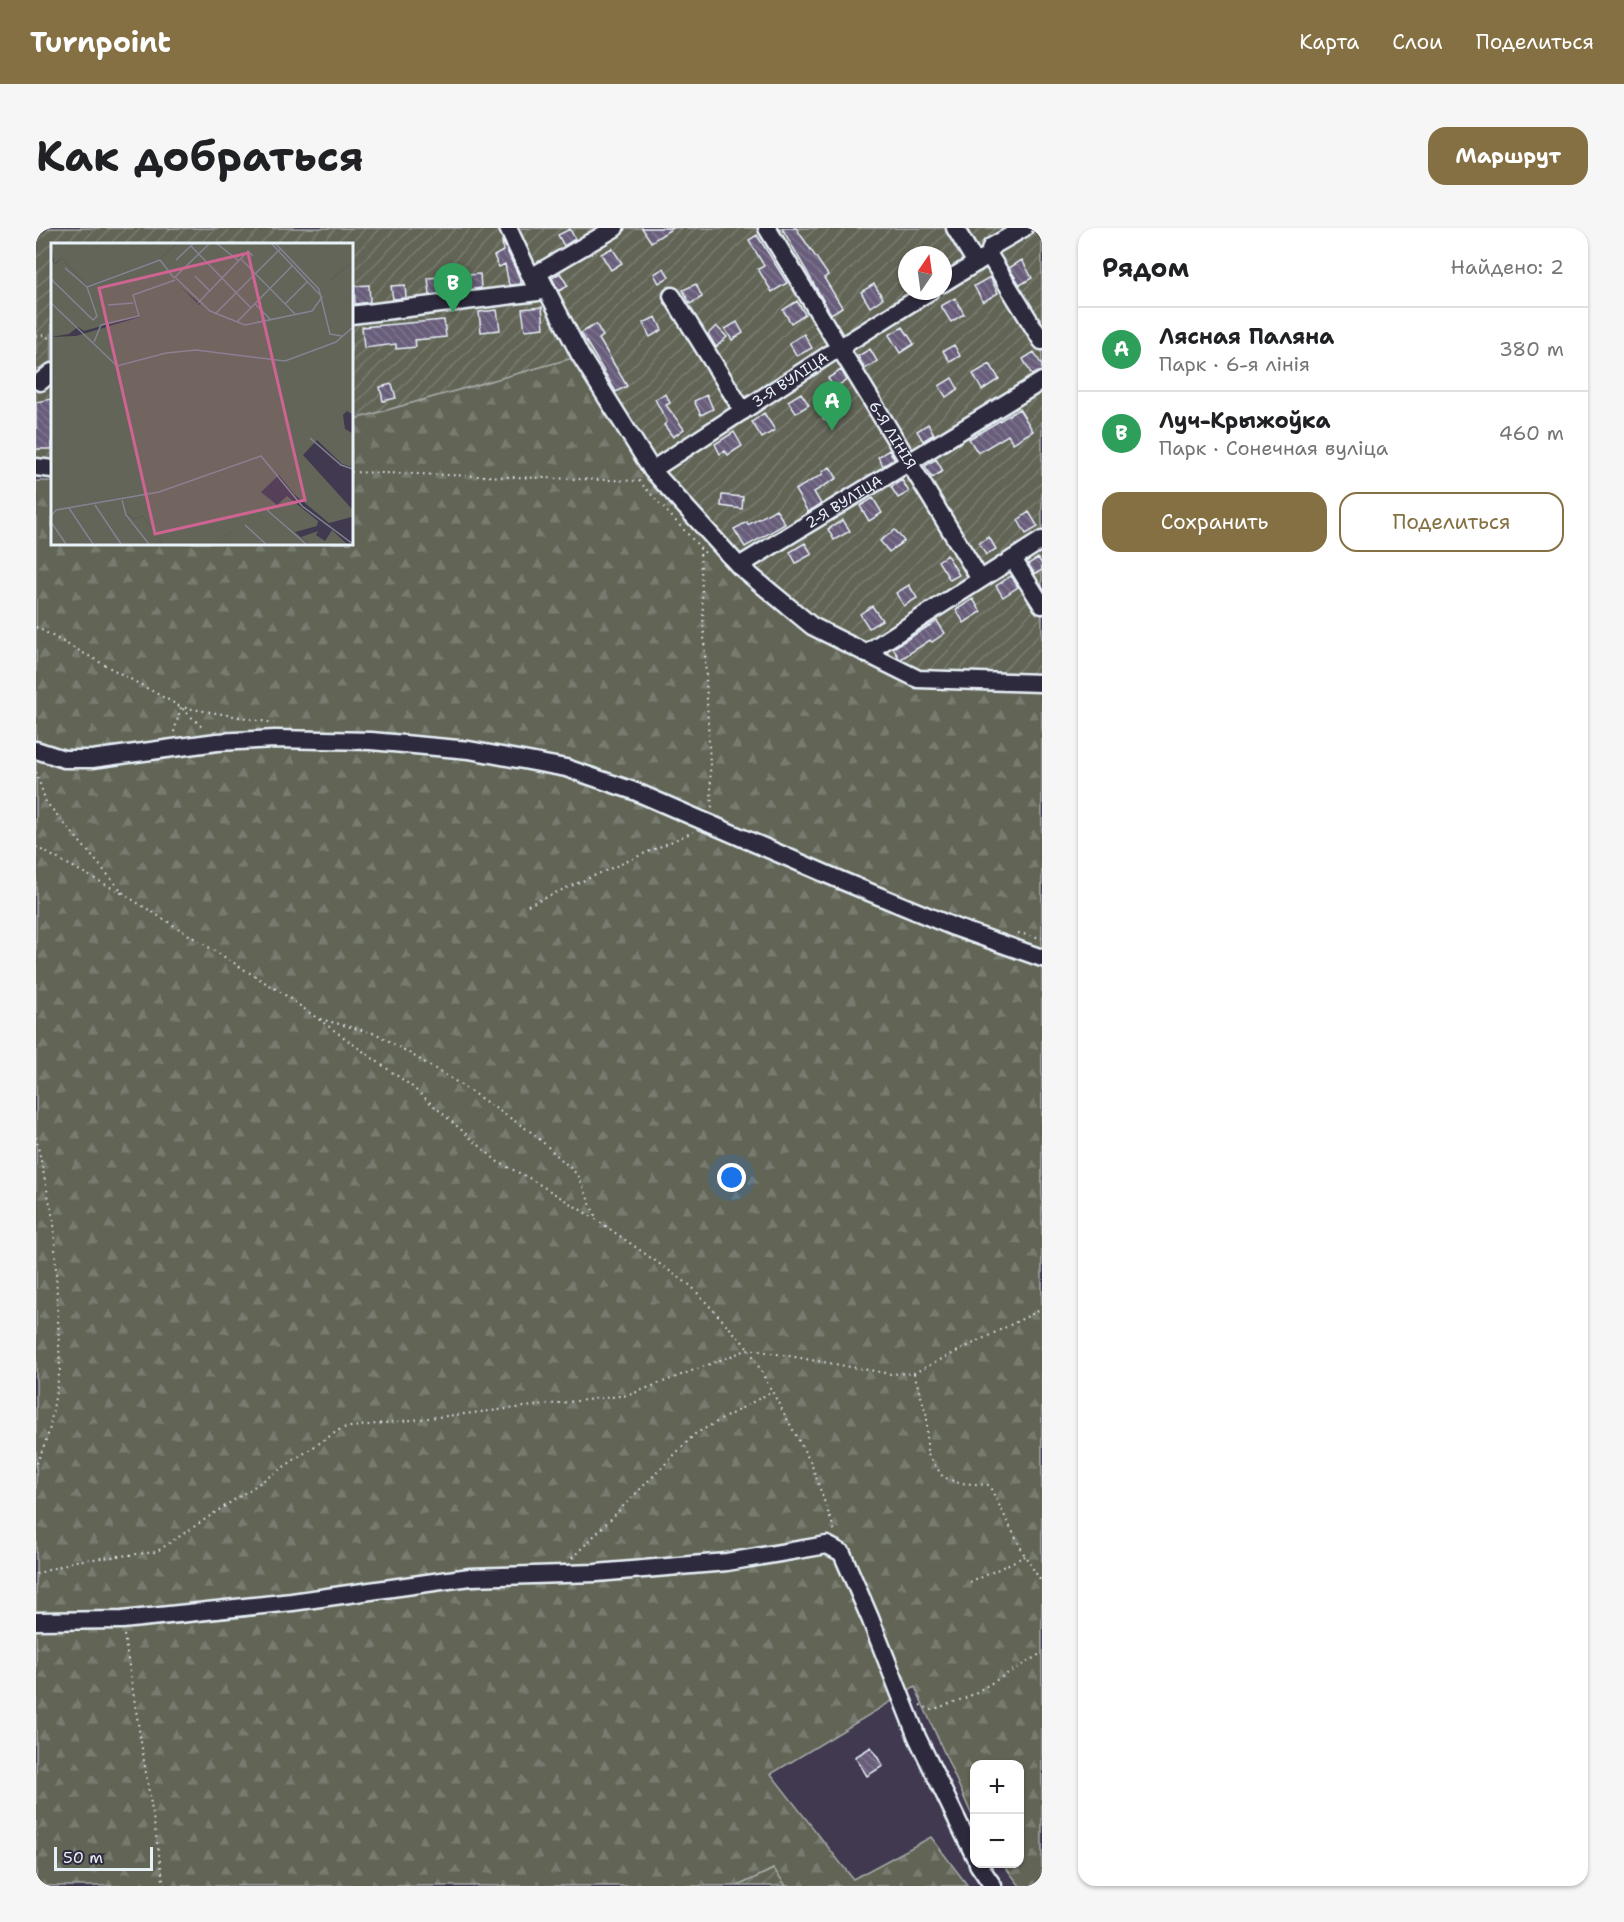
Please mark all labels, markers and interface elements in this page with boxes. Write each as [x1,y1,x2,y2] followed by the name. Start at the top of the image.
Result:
[30,23,171,61] text: Turnpoint
[1299,28,1359,56] text: Карта
[1392,28,1443,56] text: Слои
[1476,28,1594,56] text: Поделиться
[1428,127,1588,185] button: Маршрут
[36,128,364,184] text: Как добраться
[51,243,352,544] inset map
[898,246,952,300] north arrow
[1102,250,1189,285] text: Рядом
[1451,254,1564,280] text: Найдено: 2
[434,264,472,313] pin: B
[1159,322,1334,351] text: Лясная Паляна
[1114,336,1129,362] text: A
[1499,336,1564,362] text: 380 m
[748,348,832,412] street label: 3-Я ВУЛІЦА
[1159,351,1310,377] text: Парк · 6-я лінія
[812,382,852,431] pin: A
[864,397,921,473] street label: 6-Я ЛІНІЯ
[1159,406,1331,435] text: Луч-Крыжоўка
[1115,420,1128,446] text: B
[1499,420,1564,446] text: 460 m
[1159,435,1388,461] text: Парк · Сонечная вуліца
[802,471,886,533] street label: 2-Я ВУЛІЦА
[1102,492,1327,552] button: Сохранить
[1339,492,1564,552] button: Поделиться
[717,1163,746,1192] your location
[970,1760,1024,1868] map controls
[970,1760,1024,1814] button: +
[970,1814,1024,1868] button: −
[54,1844,153,1872] scale bar
[63,1847,103,1868] text: 50 m

